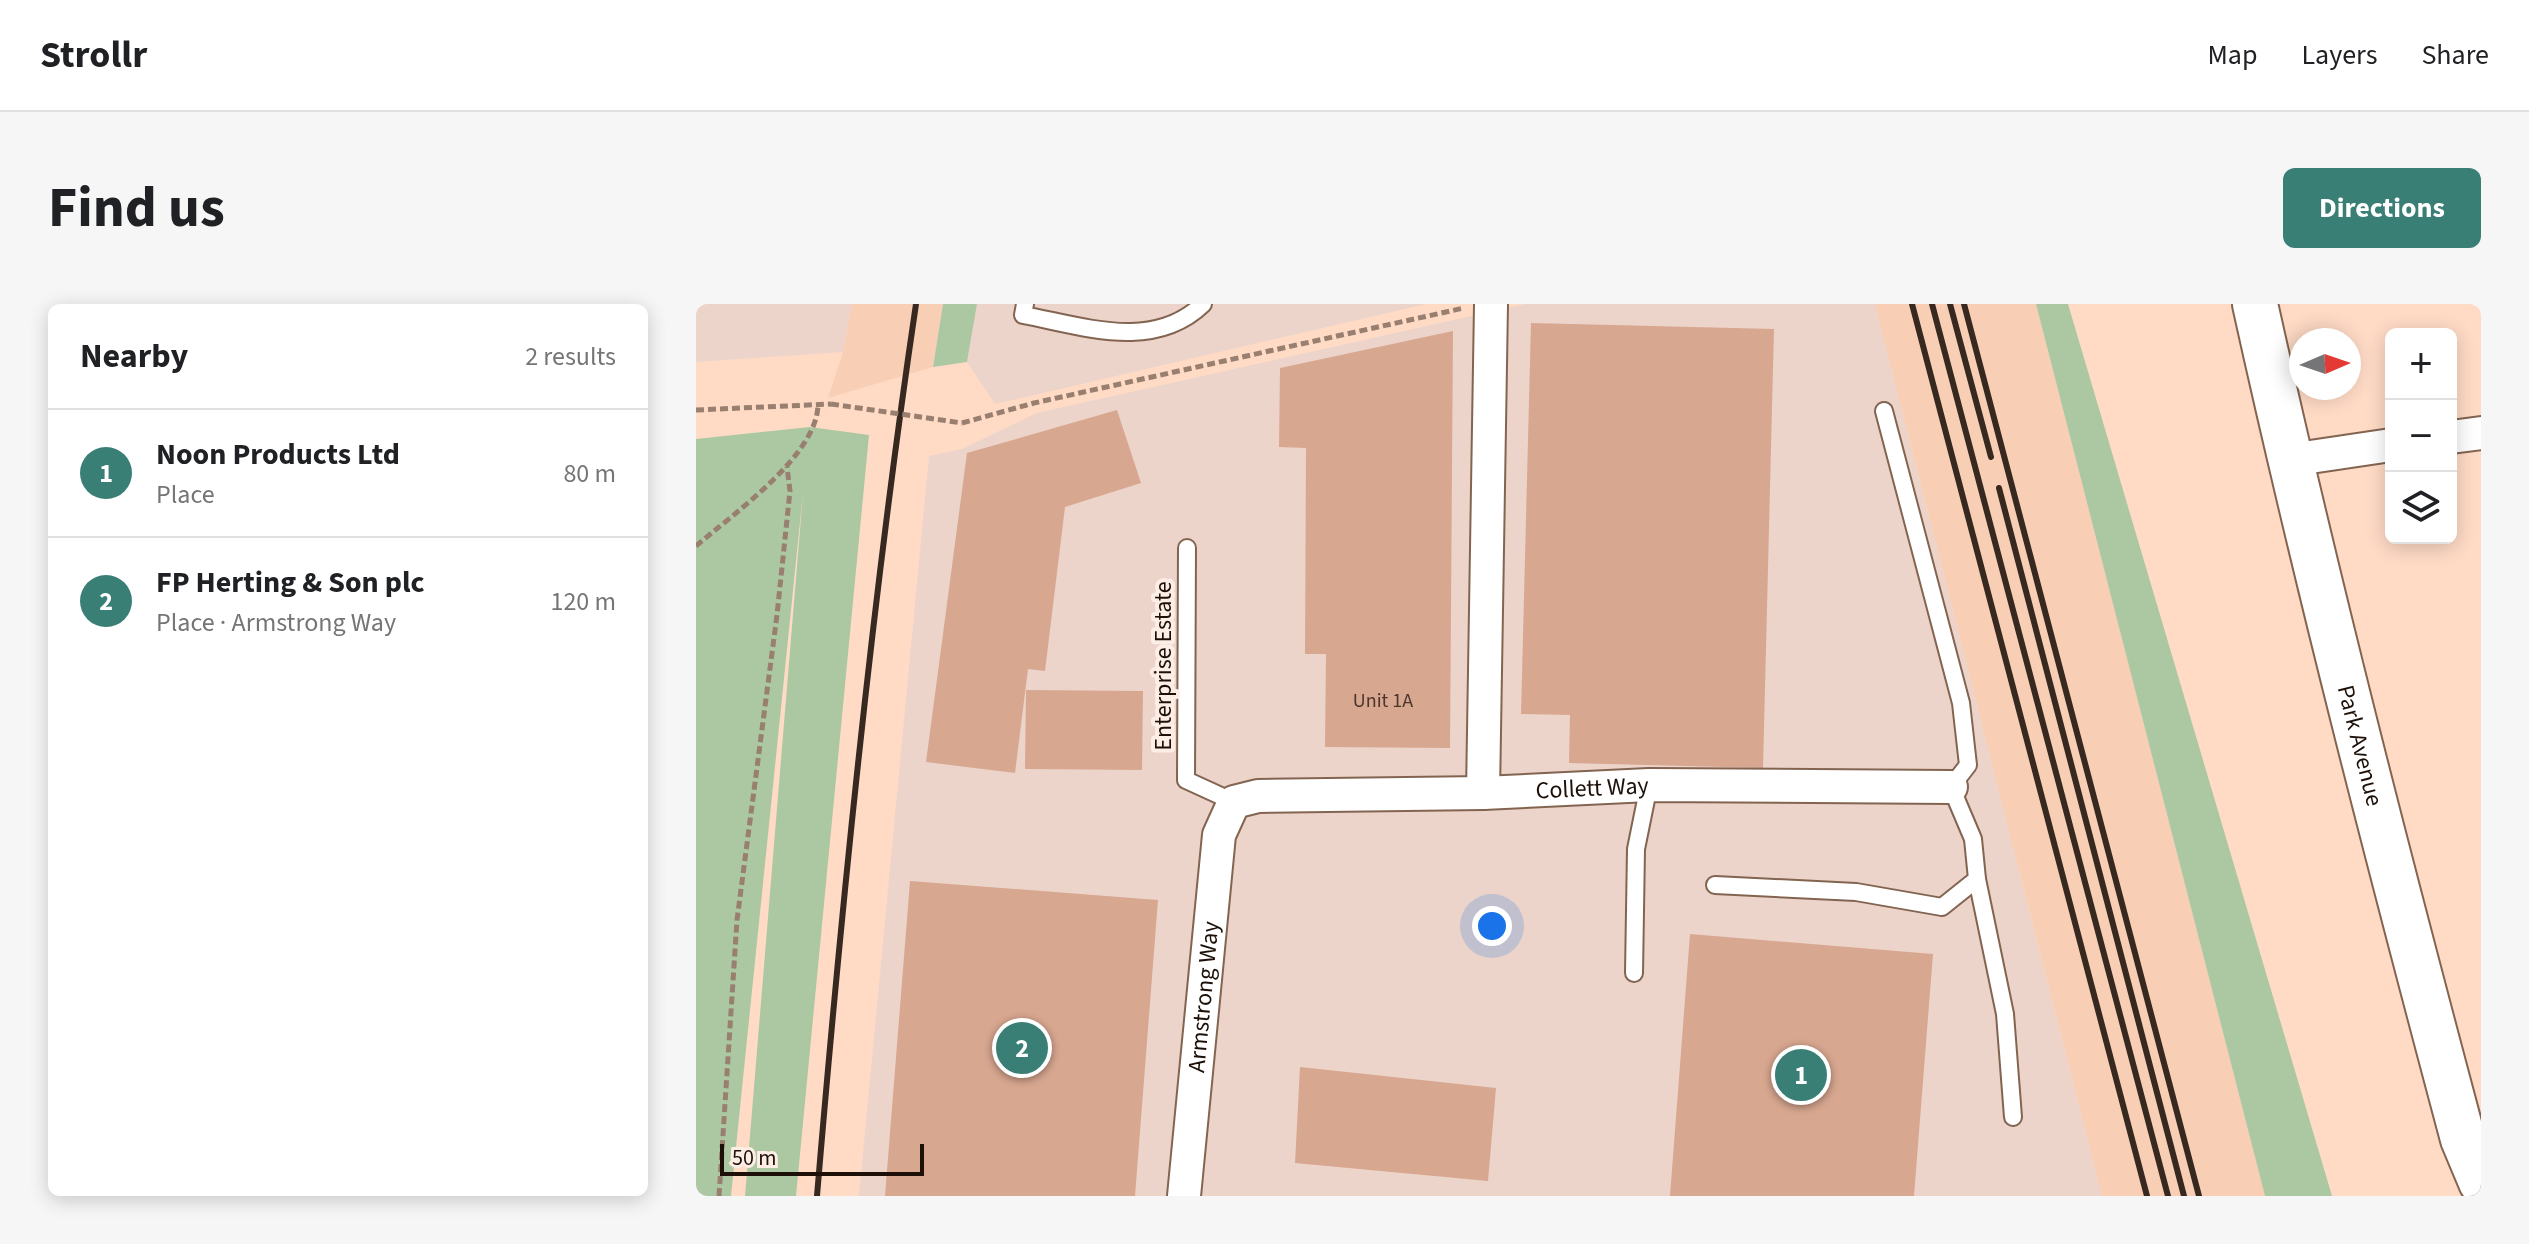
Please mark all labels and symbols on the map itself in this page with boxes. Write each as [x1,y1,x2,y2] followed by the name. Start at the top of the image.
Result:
[2289,328,2361,400] north arrow
[1146,581,1181,751] street label: Enterprise Estate
[2328,681,2392,810] street label: Park Avenue
[1353,687,1413,715] house number: Unit 1A
[1535,768,1649,808] street label: Collett Way
[1472,906,1512,946] your location
[1179,920,1229,1074] street label: Armstrong Way
[996,1018,1048,1078] pin: 2
[1775,1045,1827,1105] pin: 1
[720,1140,924,1176] scale bar

